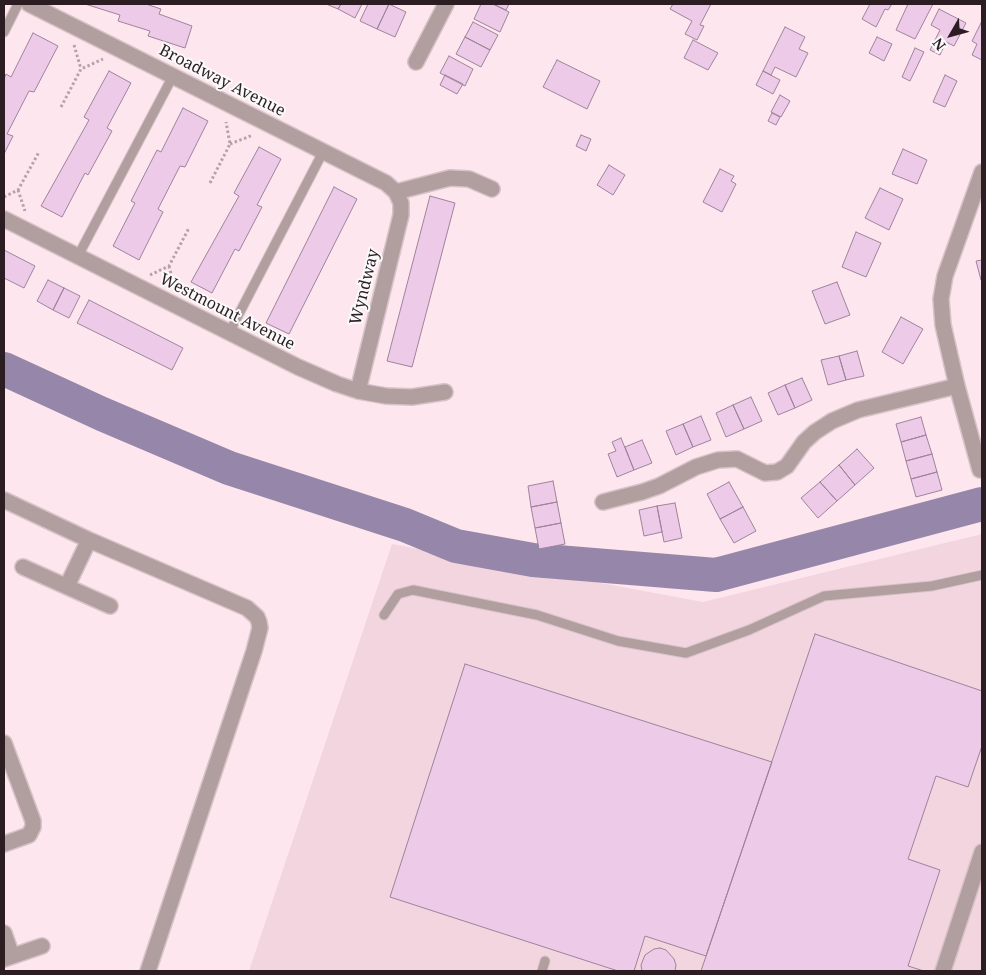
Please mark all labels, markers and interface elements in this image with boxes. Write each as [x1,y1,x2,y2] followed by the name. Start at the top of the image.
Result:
[926,10,976,60] north arrow
[928,34,950,55] text: N
[156,41,288,121] street label: Broadway Avenue
[346,247,384,327] street label: Wyndway
[156,270,298,354] street label: Westmount Avenue

